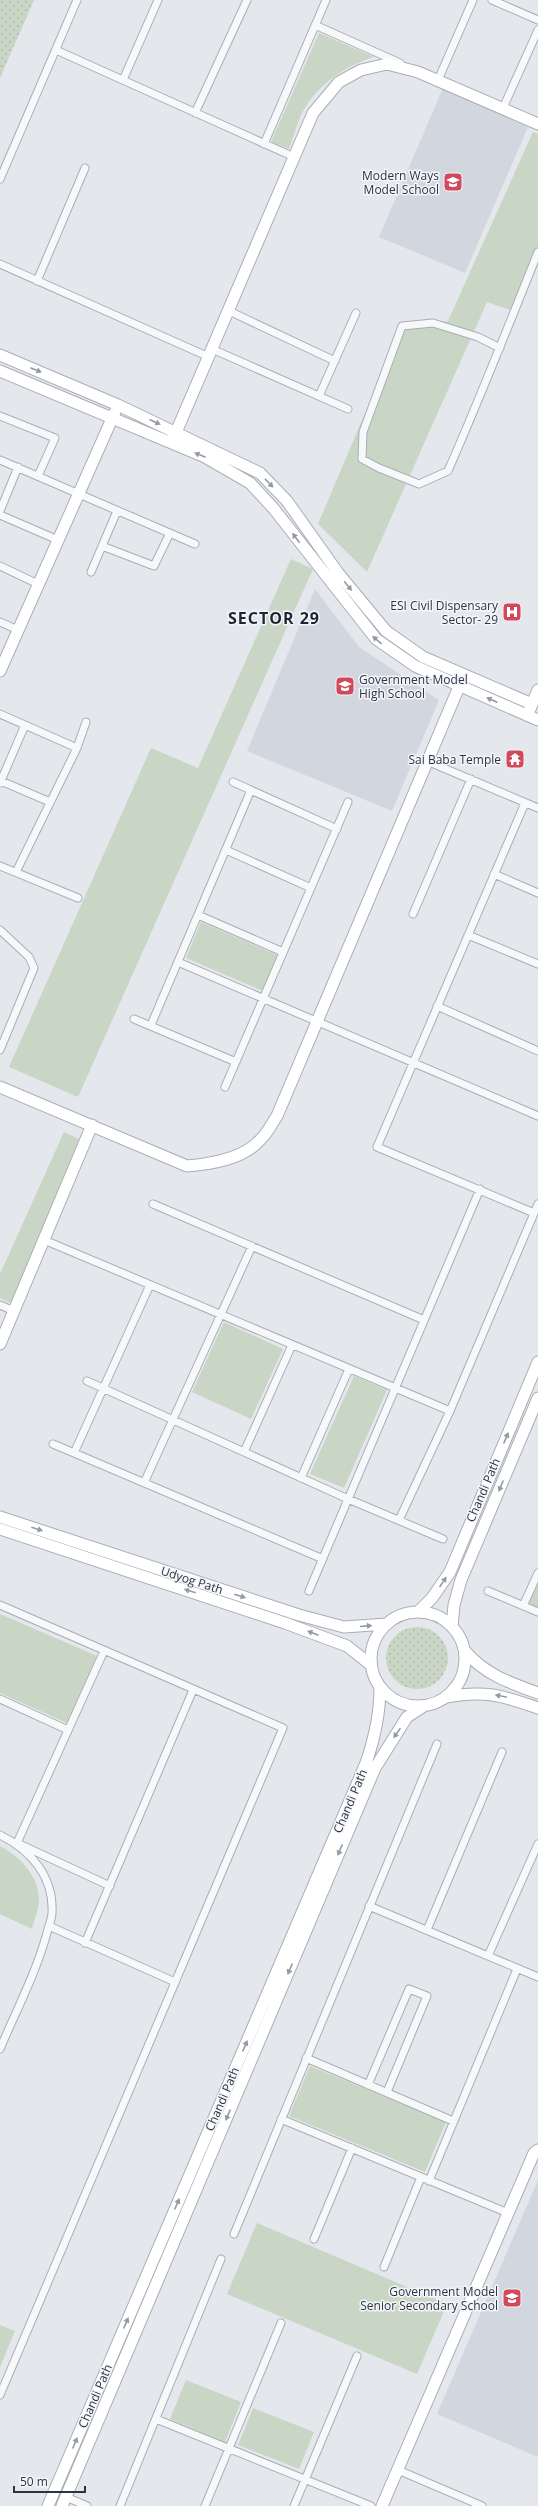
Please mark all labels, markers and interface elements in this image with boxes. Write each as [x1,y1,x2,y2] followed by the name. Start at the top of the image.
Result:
[362,167,439,198] place label: Modern Ways Model School
[442,171,464,193] school or university icon: Modern Ways Model School
[30,368,42,374] one-way arrow
[150,419,161,425] one-way arrow
[194,452,205,458] one-way arrow
[264,478,274,488] one-way arrow
[292,533,301,544] one-way arrow
[344,580,353,591] one-way arrow
[390,597,499,628] place label: ESI Civil Dispensary Sector- 29
[501,601,523,623] hospital icon: ESI Civil Dispensary Sector- 29
[228,607,320,629] district label: SECTOR 29
[372,635,382,644] one-way arrow
[359,671,468,702] place label: Government Model High School
[334,675,356,697] school or university icon: Government Model High School
[486,697,497,703] one-way arrow
[504,748,526,770] temple icon: Sai Baba Temple
[408,751,501,768] place label: Sai Baba Temple
[503,1431,509,1443] one-way arrow
[462,1455,504,1525] street label: Chandi Path
[498,1480,504,1491] one-way arrow
[31,1526,43,1532] one-way arrow
[159,1562,225,1598] street label: Udyog Path
[439,1576,446,1588] one-way arrow
[183,1588,195,1594] one-way arrow
[235,1593,247,1599] one-way arrow
[359,1622,372,1629] one-way arrow
[306,1630,318,1636] one-way arrow
[495,1692,507,1698] one-way arrow
[393,1728,401,1738] one-way arrow
[329,1766,371,1836] street label: Chandi Path
[337,1844,343,1856] one-way arrow
[286,1964,292,1976] one-way arrow
[242,2040,248,2051] one-way arrow
[201,2064,243,2134] street label: Chandi Path
[225,2109,231,2120] one-way arrow
[175,2197,181,2209] one-way arrow
[360,2283,498,2314] place label: Government Model Senior Secondary School
[501,2287,523,2309] school or university icon: Government Model Senior Secondary School
[124,2317,130,2329] one-way arrow
[74,2361,116,2431] street label: Chandi Path
[72,2437,78,2448] one-way arrow
[14,2468,85,2494] scale bar
[20,2473,48,2490] text: 50 m

